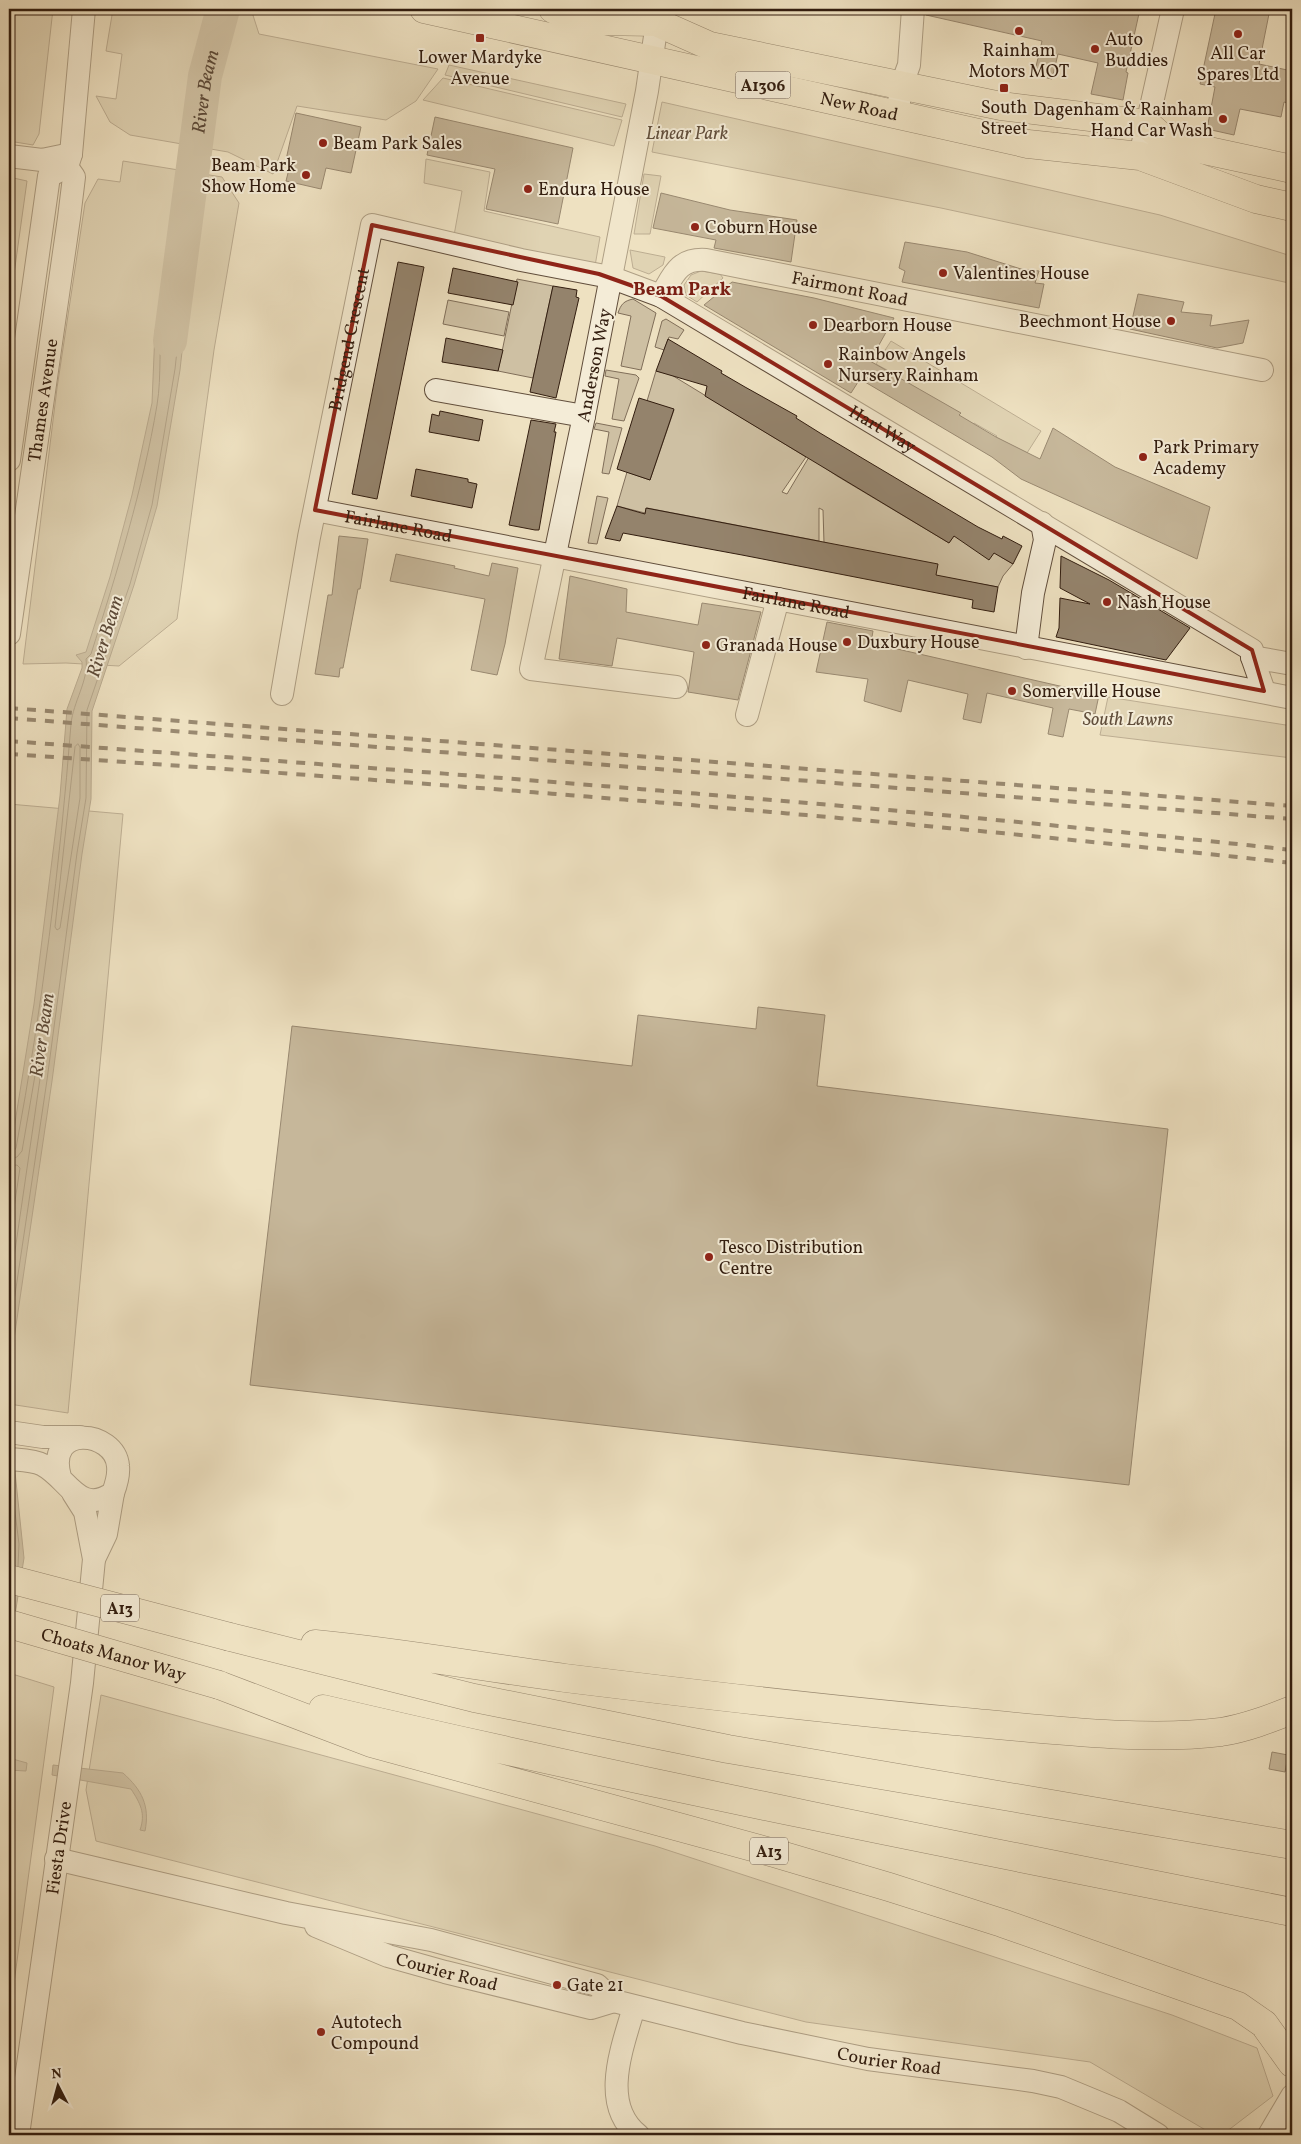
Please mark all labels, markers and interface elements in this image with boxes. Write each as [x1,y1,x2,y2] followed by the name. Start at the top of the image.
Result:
[1013,25,1025,37] marker: Rainham Motors MOT
[1105,28,1168,74] place label: Auto Buddies
[1232,28,1244,40] marker: All Car Spares Ltd
[474,32,486,44] marker: Lower Mardyke Avenue
[969,39,1070,85] place label: Rainham Motors MOT
[1197,42,1279,88] place label: All Car Spares Ltd
[1089,43,1101,55] marker: Auto Buddies
[418,46,542,92] place label: Lower Mardyke Avenue
[187,47,227,135] water label: River Beam
[736,72,790,98] road number: A1306
[998,82,1010,94] marker: South Street
[817,87,900,129] street label: New Road
[980,96,1028,142] place label: South Street
[1033,98,1213,144] place label: Dagenham & Rainham Hand Car Wash
[1217,113,1229,125] marker: Dagenham & Rainham Hand Car Wash
[646,122,728,147] park label: Linear Park
[333,132,462,157] place label: Beam Park Sales
[317,137,329,149] marker: Beam Park Sales
[201,154,296,200] place label: Beam Park Show Home
[300,169,312,181] marker: Beam Park Show Home
[538,178,650,203] place label: Endura House
[522,183,534,195] marker: Endura House
[705,216,818,241] place label: Coburn House
[689,221,701,233] marker: Coburn House
[953,262,1089,287] place label: Valentines House
[324,266,377,414] street label: Bridgend Crescent
[789,266,910,314] street label: Fairmont Road
[937,267,949,279] marker: Valentines House
[633,277,732,303] district label: Beam Park
[572,306,619,424] street label: Anderson Way
[1019,310,1161,335] place label: Beechmont House
[823,314,952,339] place label: Dearborn House
[1165,315,1177,327] marker: Beechmont House
[807,319,819,331] marker: Dearborn House
[23,337,65,464] street label: Thames Avenue
[838,343,979,389] place label: Rainbow Angels Nursery Rainham
[822,358,834,370] marker: Rainbow Angels Nursery Rainham
[843,400,920,460] street label: Hart Way
[1153,436,1259,482] place label: Park Primary Academy
[1137,451,1149,463] marker: Park Primary Academy
[342,505,454,550] street label: Fairlane Road
[740,581,852,627] street label: Fairlane Road
[1117,591,1211,616] place label: Nash House
[81,592,131,681] water label: River Beam
[1101,596,1113,608] marker: Nash House
[857,631,980,656] place label: Duxbury House
[716,634,838,659] place label: Granada House
[841,636,853,648] marker: Duxbury House
[700,639,712,651] marker: Granada House
[1022,680,1161,705] place label: Somerville House
[1006,685,1018,697] marker: Somerville House
[1083,708,1174,733] park label: South Lawns
[24,991,62,1079] water label: River Beam
[719,1236,864,1282] place label: Tesco Distribution Centre
[703,1251,715,1263] marker: Tesco Distribution Centre
[101,1595,139,1622] road number: A13
[38,1623,189,1689] street label: Choats Manor Way
[41,1800,79,1896] street label: Fiesta Drive
[750,1838,788,1864] road number: A13
[392,1948,500,1999] street label: Courier Road
[567,1974,624,1999] place label: Gate 21
[551,1979,563,1991] marker: Gate 21
[331,2011,419,2057] place label: Autotech Compound
[315,2026,327,2038] marker: Autotech Compound
[835,2042,943,2083] street label: Courier Road
[32,2062,82,2112] north arrow
[51,2065,63,2085] text: N

